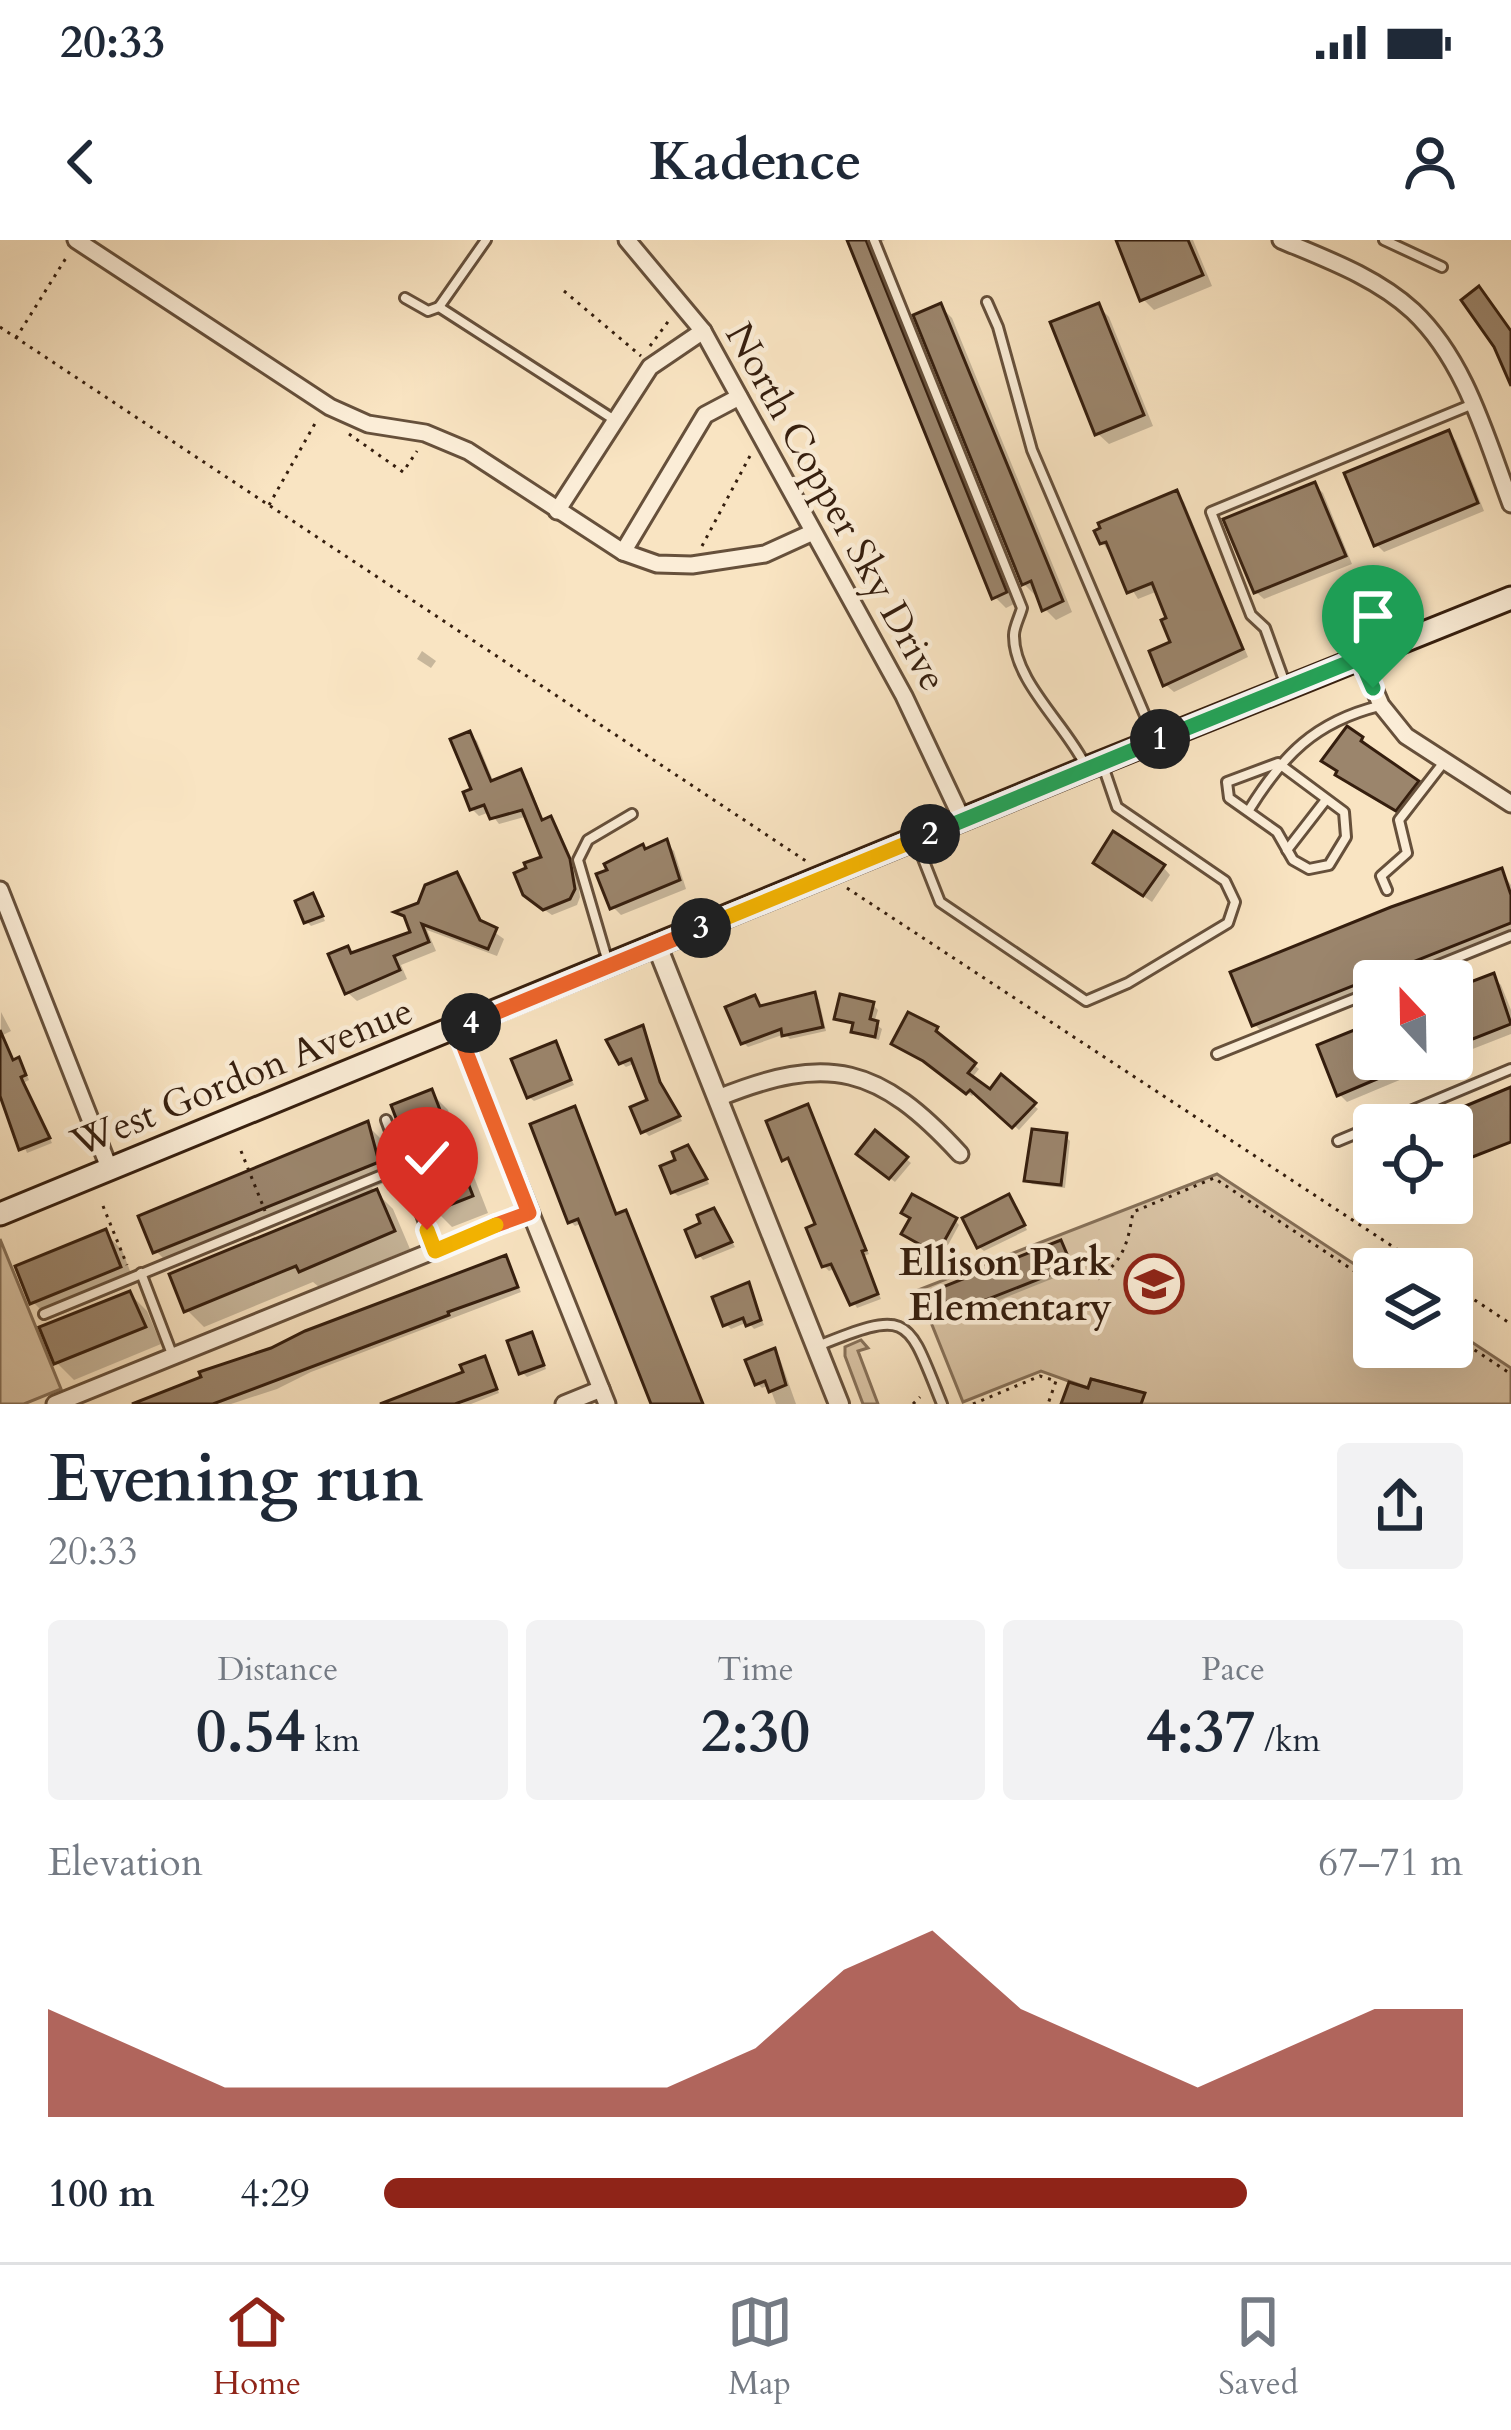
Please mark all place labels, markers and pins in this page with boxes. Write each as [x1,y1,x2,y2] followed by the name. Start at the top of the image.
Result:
[1322,565,1424,688] pin
[1130,709,1190,769] pin: 1
[900,804,960,864] pin: 2
[671,898,731,958] pin: 3
[441,993,501,1053] pin: 4
[376,1107,478,1230] pin
[899,1236,1113,1334] place label: Ellison Park Elementary
[1123,1253,1185,1315] school or university icon: Ellison Park Elementary

